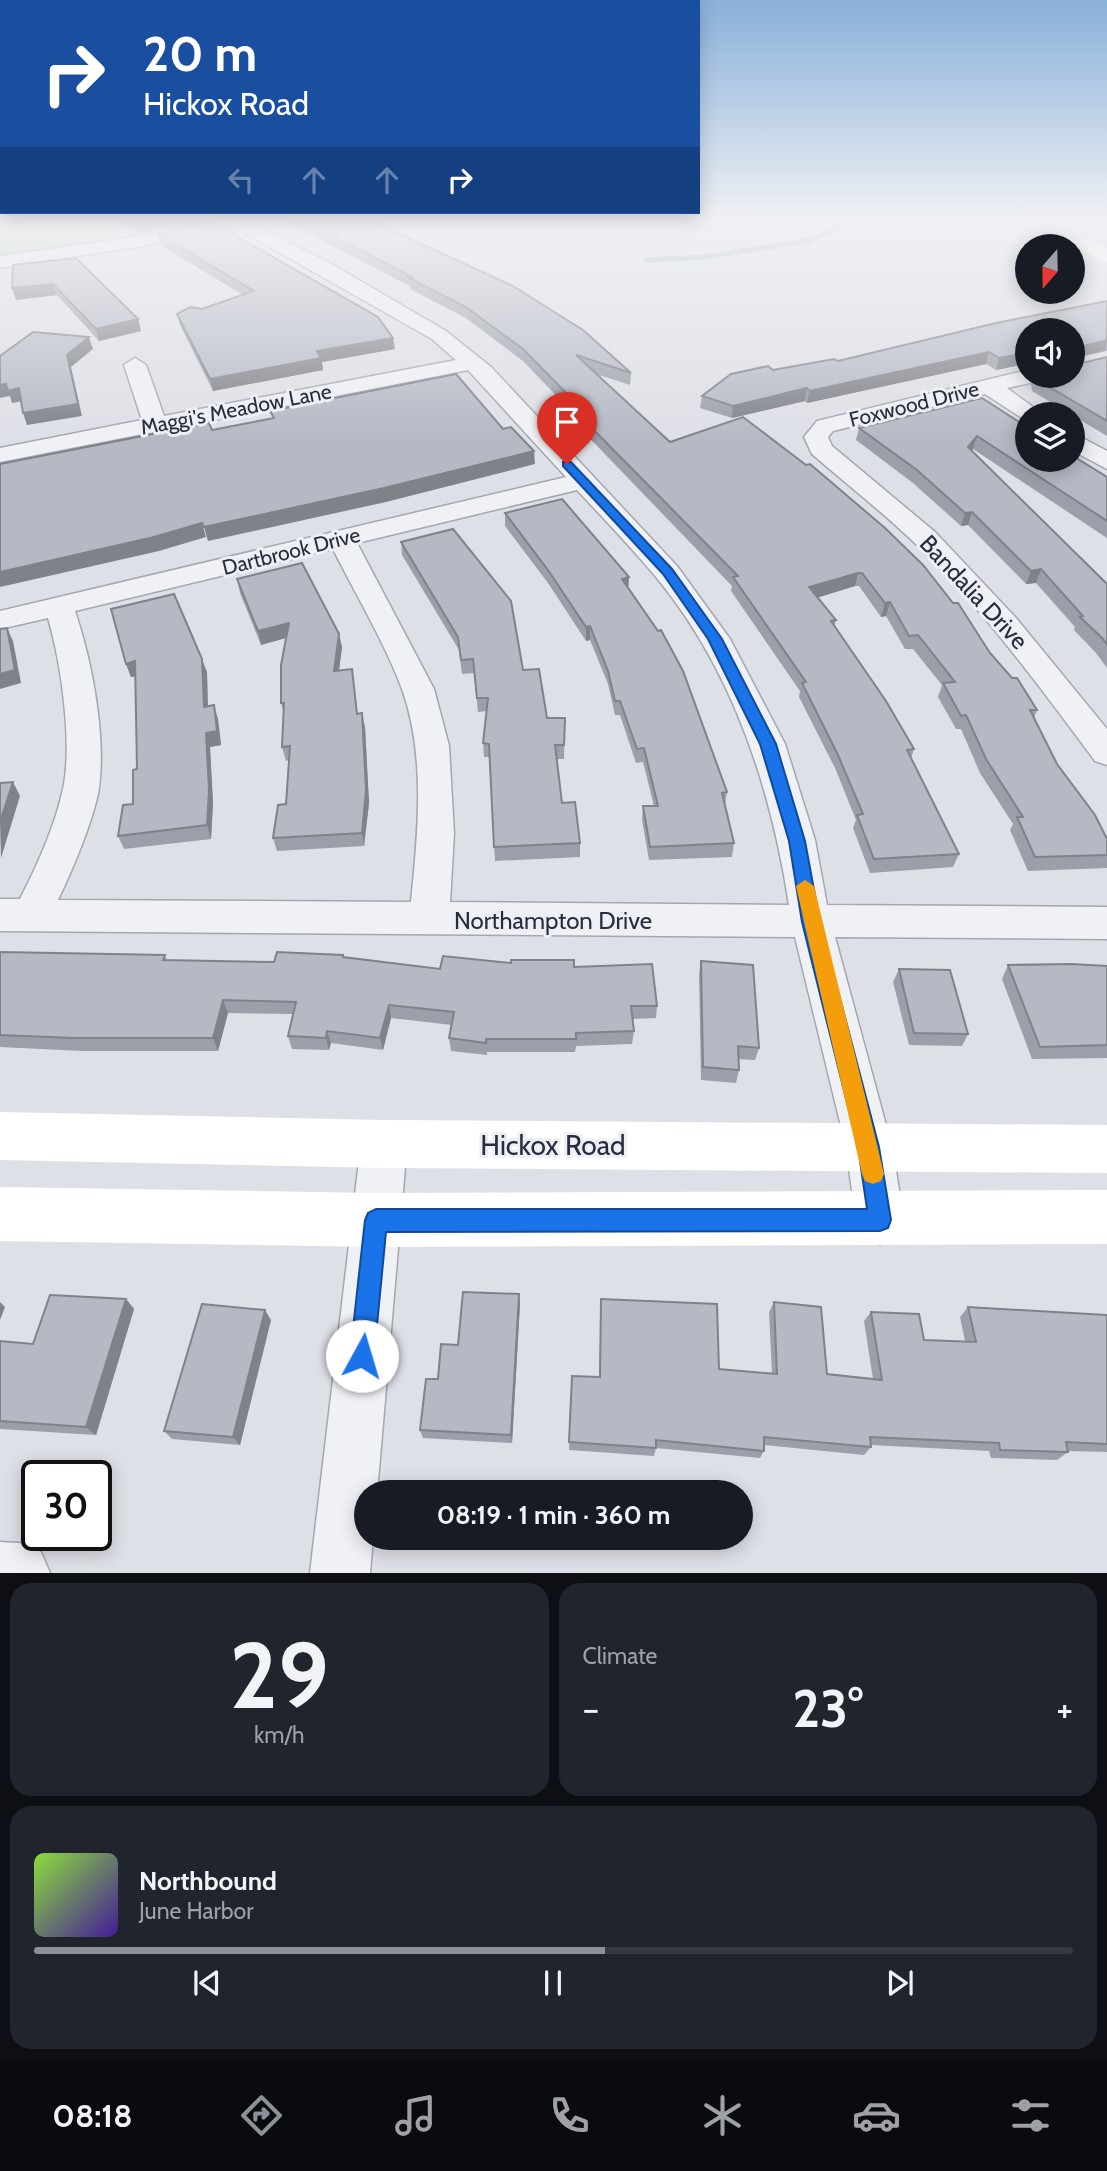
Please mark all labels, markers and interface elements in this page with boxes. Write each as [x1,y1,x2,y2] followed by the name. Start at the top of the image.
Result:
[143,24,257,83] text: 20 m
[28,28,119,119] icon: right
[143,84,309,123] text: Hickox Road
[222,161,260,199] icon: left
[295,161,333,199] icon: ahead
[368,161,406,199] icon: ahead
[441,161,479,199] icon: right
[1015,234,1085,304] north arrow
[1015,234,1085,472] map controls
[1015,318,1085,388] button: sound
[847,376,982,432] street label: Foxwood Drive
[138,378,334,440] street label: Maggi's Meadow Lane
[537,392,597,464] pin
[1015,402,1085,472] button: layers
[548,403,586,441] icon: arrive
[219,522,363,580] street label: Dartbrook Drive
[914,529,1034,655] street label: Bandalia Drive
[454,906,652,935] street label: Northampton Drive
[480,1128,626,1162] street label: Hickox Road
[325,1319,399,1393] position arrow
[21,1460,112,1551] speed limit sign: 30
[437,1499,670,1531] text: 08:19 · 1 min · 360 m
[230,1620,329,1731] text: 29
[583,1642,657,1670] text: Climate
[792,1677,863,1740] text: 23°
[583,1685,599,1732] text: −
[1056,1685,1073,1732] text: +
[254,1721,304,1749] text: km/h
[139,1865,277,1897] text: Northbound
[139,1897,253,1925] text: June Harbor
[188,1964,226,2002] icon: previous
[534,1964,572,2002] icon: pause
[881,1964,919,2002] icon: next
[237,2091,286,2140] icon: directions
[391,2091,440,2140] icon: music
[545,2091,594,2140] icon: phone
[698,2091,747,2140] icon: climate
[852,2091,901,2140] icon: car
[1006,2091,1055,2140] icon: filters
[52,2096,133,2135] text: 08:18

